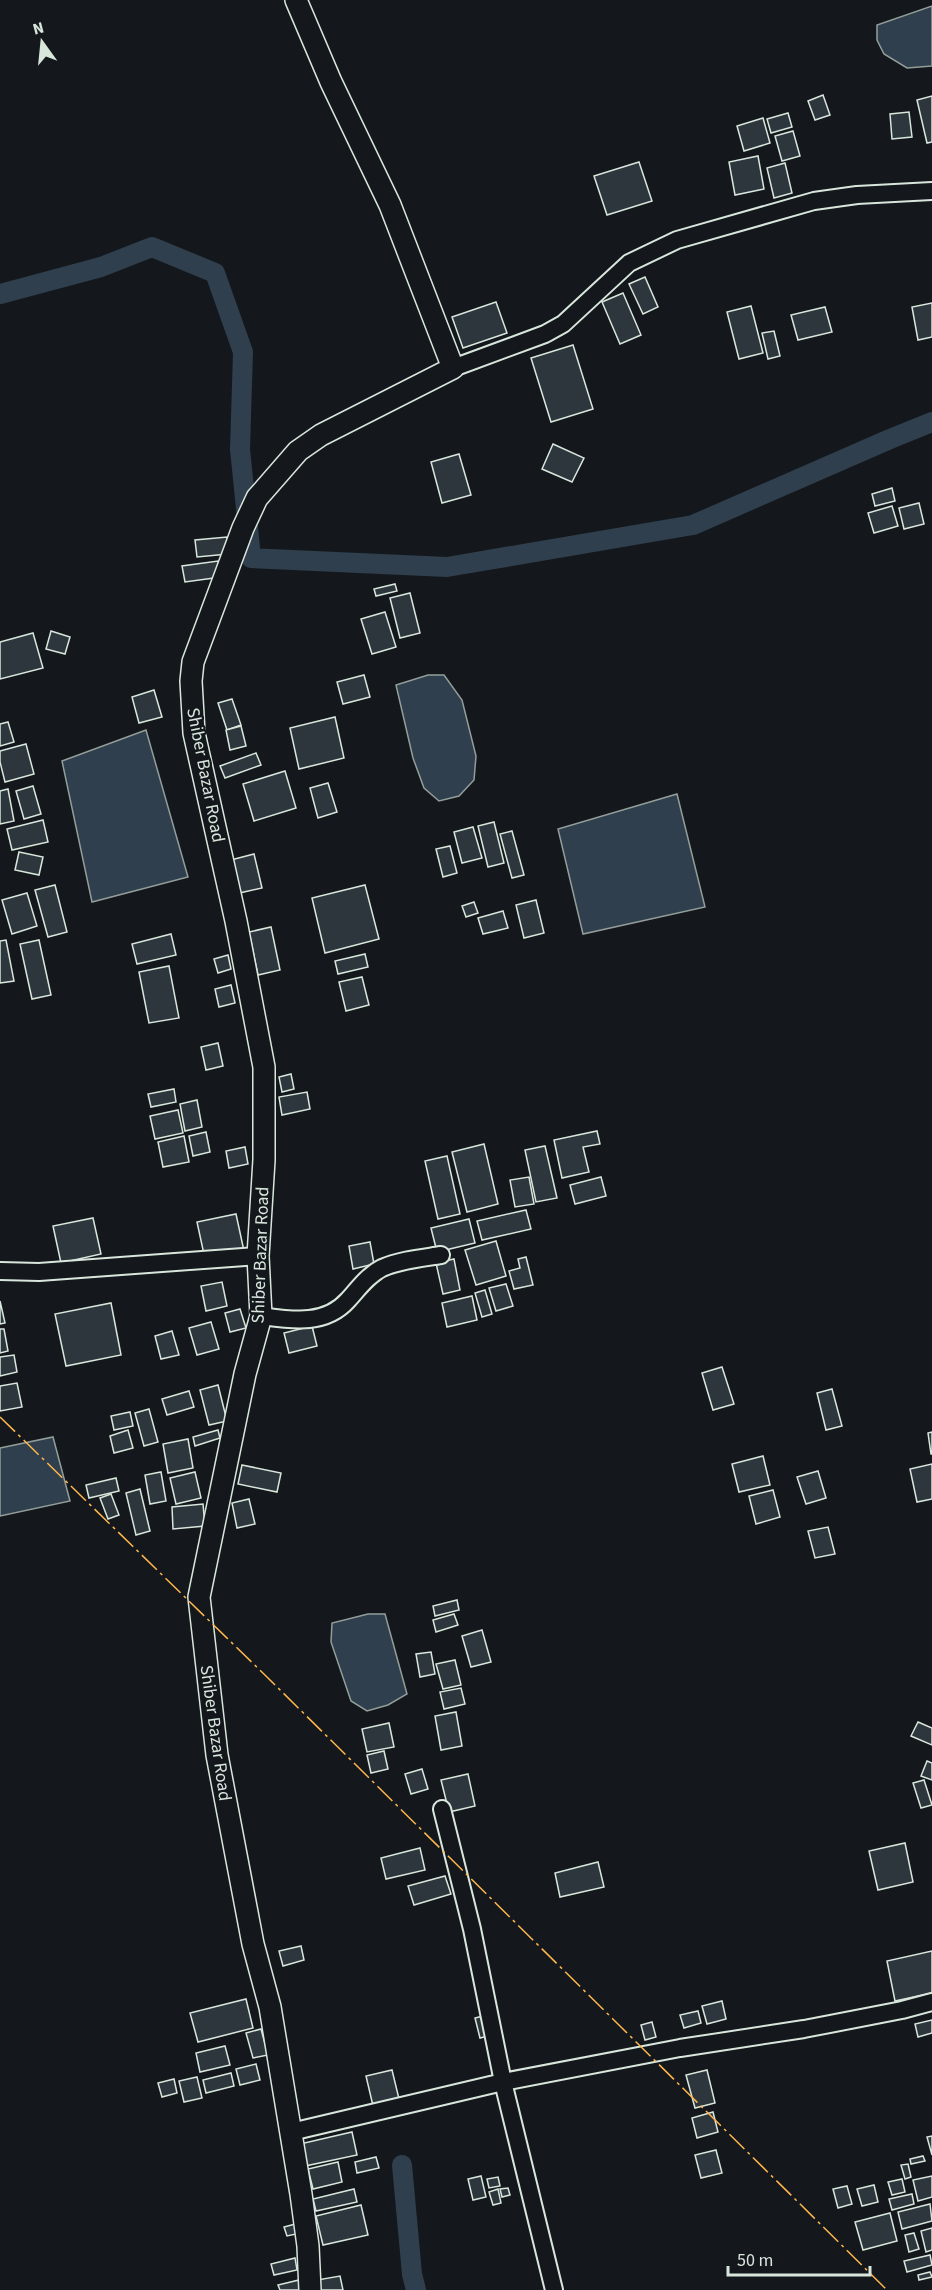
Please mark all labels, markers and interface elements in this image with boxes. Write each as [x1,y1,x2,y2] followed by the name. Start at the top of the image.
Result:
[12,12,72,72] north arrow
[30,16,46,40] text: N
[180,705,231,845] street label: Shiber Bazar Road
[246,1186,275,1324] street label: Shiber Bazar Road
[194,1663,237,1803] street label: Shiber Bazar Road
[728,2239,870,2277] scale bar
[737,2248,773,2273] text: 50 m

